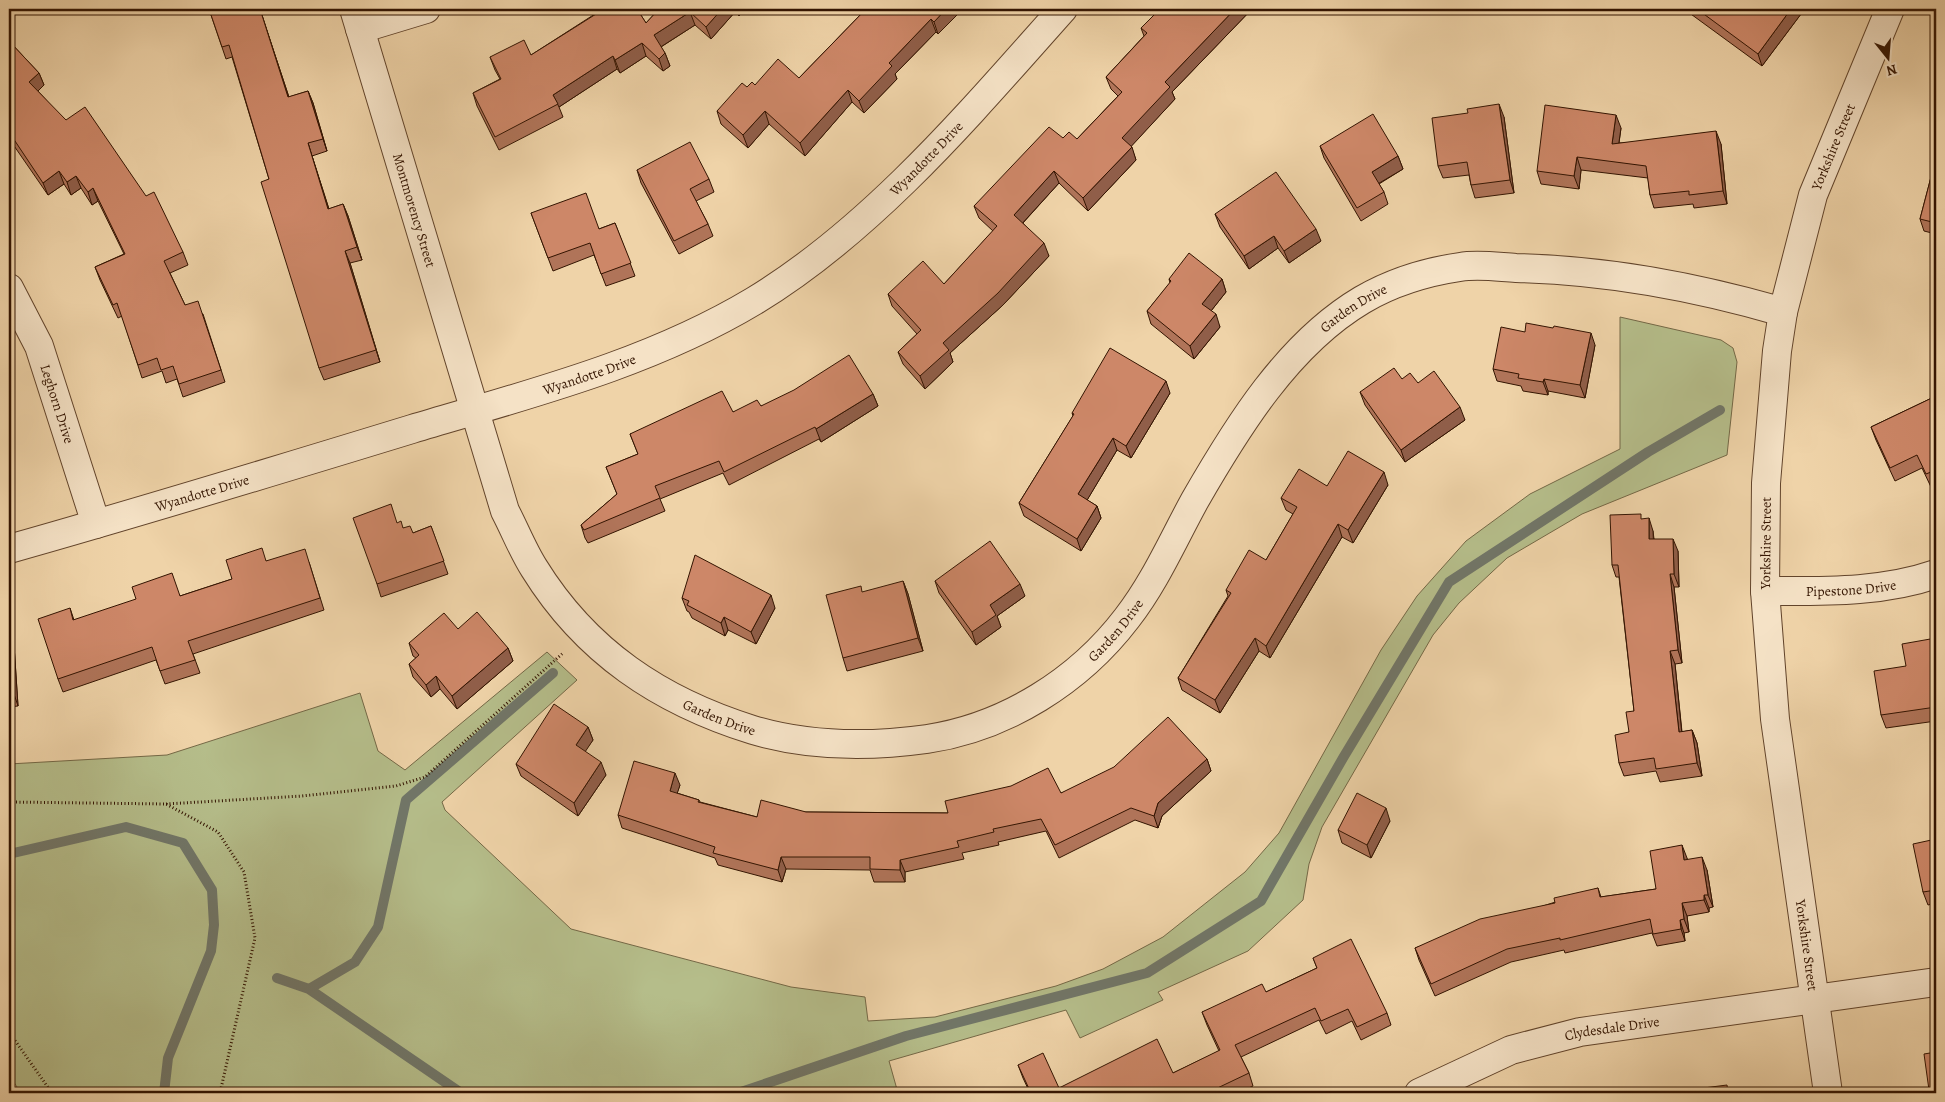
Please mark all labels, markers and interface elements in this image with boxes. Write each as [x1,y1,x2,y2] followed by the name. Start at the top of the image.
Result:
[1862,32,1912,82] north arrow
[1884,59,1899,81] text: N
[1807,100,1860,194] street label: Yorkshire Street
[885,117,967,201] street label: Wyandotte Drive
[388,151,440,270] street label: Montmorency Street
[1316,280,1390,337] street label: Garden Drive
[540,350,639,400] street label: Wyandotte Drive
[35,362,79,446] street label: Leghorn Drive
[152,470,251,517] street label: Wyandotte Drive
[1756,497,1776,590] street label: Yorkshire Street
[1806,576,1898,601] street label: Pipestone Drive
[1084,595,1148,666] street label: Garden Drive
[680,695,758,740] street label: Garden Drive
[1791,897,1822,992] street label: Yorkshire Street
[1563,1012,1661,1046] street label: Clydesdale Drive

